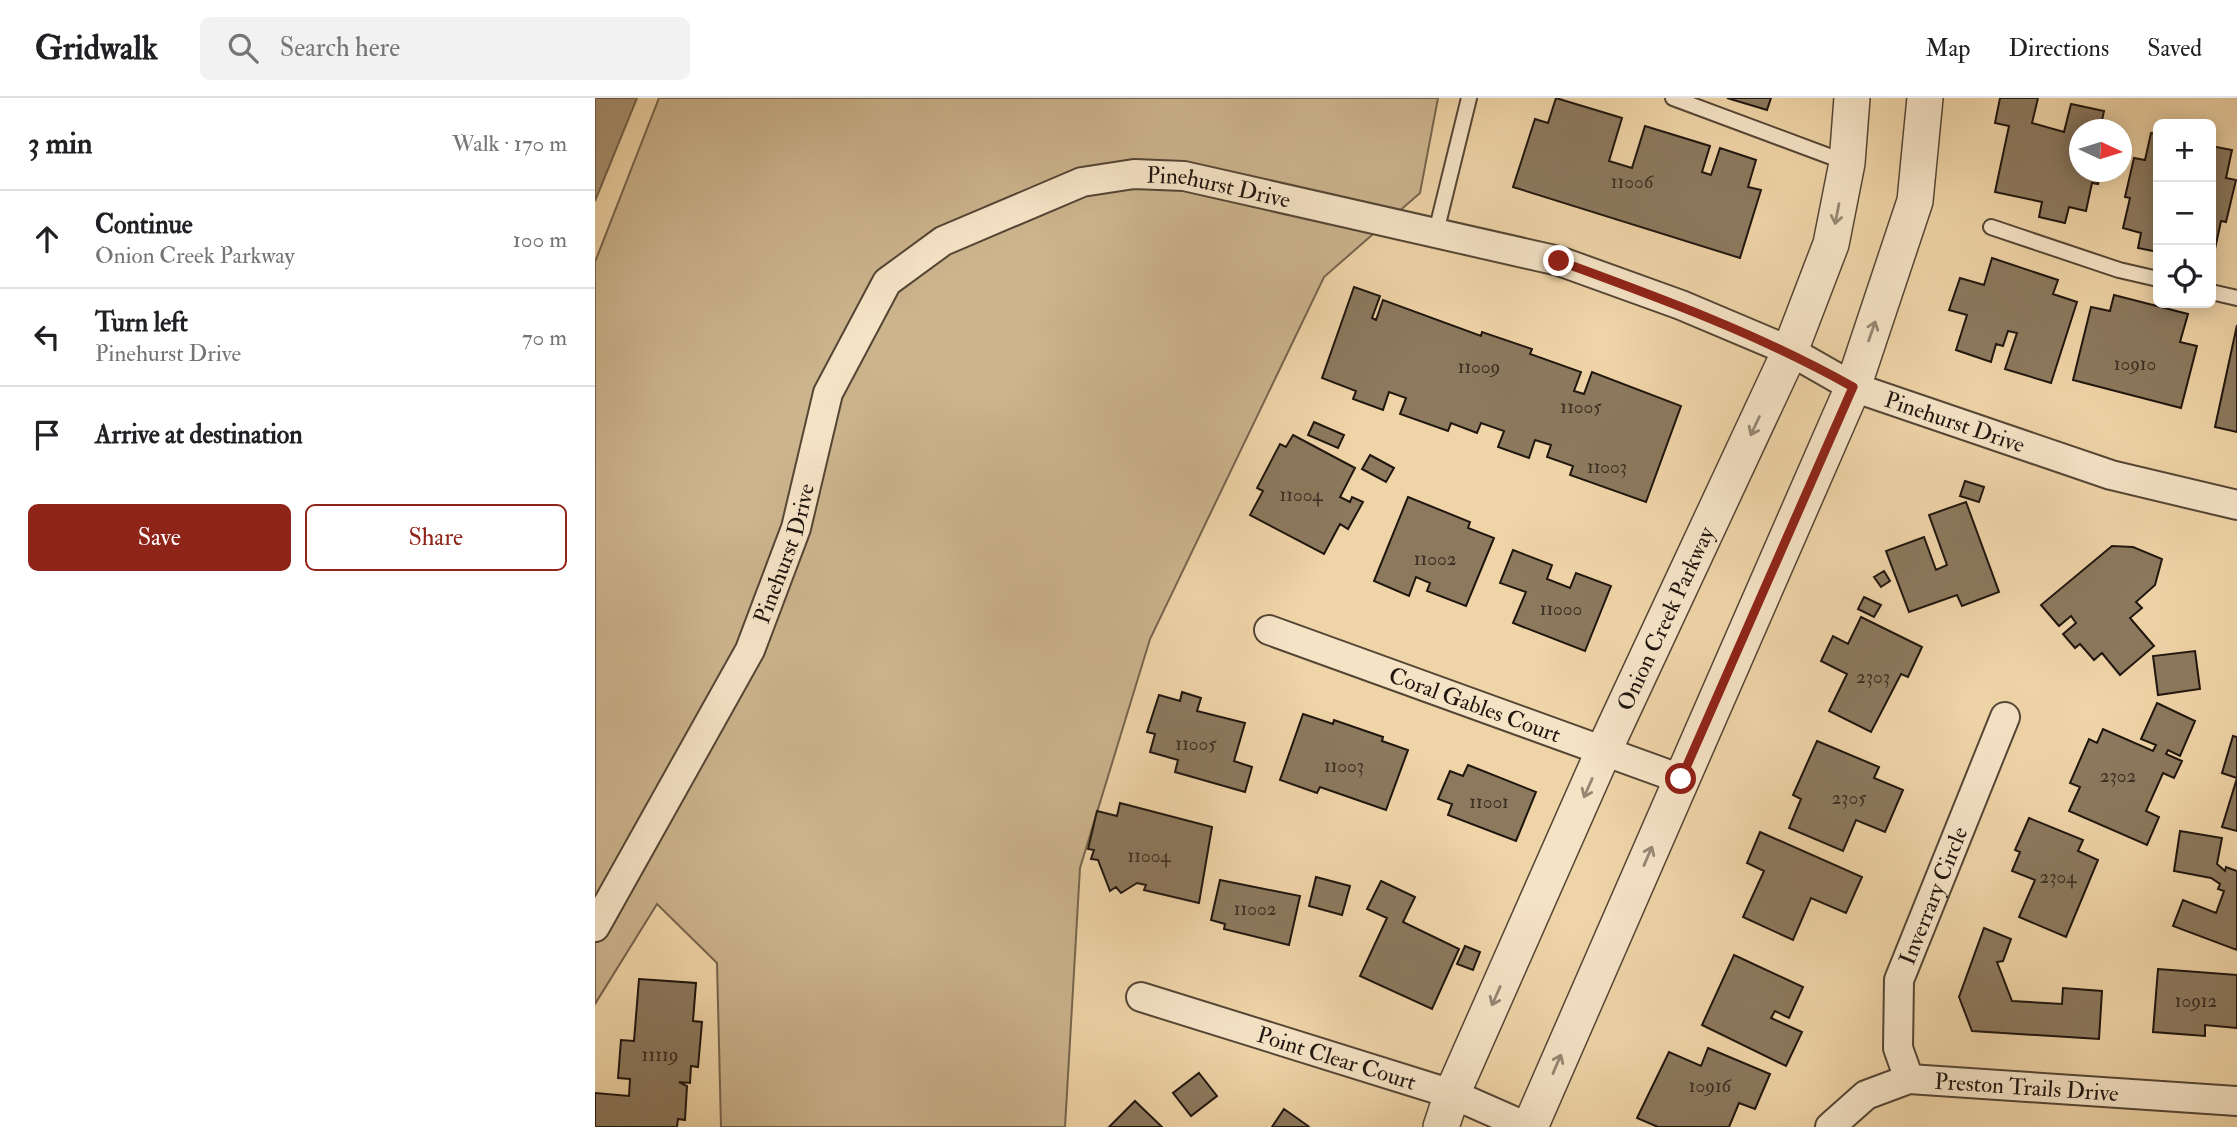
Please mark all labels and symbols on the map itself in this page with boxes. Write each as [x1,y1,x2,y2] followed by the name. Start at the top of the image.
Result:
[2069,119,2132,182] north arrow
[1146,161,1294,215] street label: Pinehurst Drive
[1611,170,1655,194] house number: 11006
[1830,202,1844,225] one-way arrow
[1543,245,1574,276] route end
[1867,321,1879,343] one-way arrow
[2114,352,2156,376] house number: 10910
[1458,355,1500,379] house number: 11009
[1881,385,2029,460] street label: Pinehurst Drive
[1560,395,1602,419] house number: 11005
[1748,415,1762,436] one-way arrow
[1587,455,1627,479] house number: 11003
[747,480,821,628] street label: Pinehurst Drive
[1279,483,1323,507] house number: 11004
[1610,521,1721,715] street label: Onion Creek Parkway
[1414,547,1456,571] house number: 11002
[1540,597,1582,621] house number: 11000
[1385,661,1565,749] street label: Coral Gables Court
[1856,665,1890,689] house number: 2303
[1175,732,1217,756] house number: 11005
[1324,754,1364,778] house number: 11003
[1665,763,1696,794] route start
[2100,764,2136,788] house number: 2302
[1580,776,1593,798] one-way arrow
[1831,786,1867,810] house number: 2305
[1469,790,1509,814] house number: 11001
[1893,822,1974,969] street label: Inverrary Circle
[1127,844,1171,868] house number: 11004
[1642,845,1655,867] one-way arrow
[2040,865,2077,889] house number: 2304
[1234,897,1276,921] house number: 11002
[1489,985,1502,1006] one-way arrow
[2175,989,2217,1013] house number: 10912
[1253,1020,1420,1097] street label: Point Clear Court
[642,1043,678,1067] house number: 11119
[1551,1054,1564,1076] one-way arrow
[1934,1067,2120,1108] street label: Preston Trails Drive
[1689,1074,1733,1098] house number: 10916

